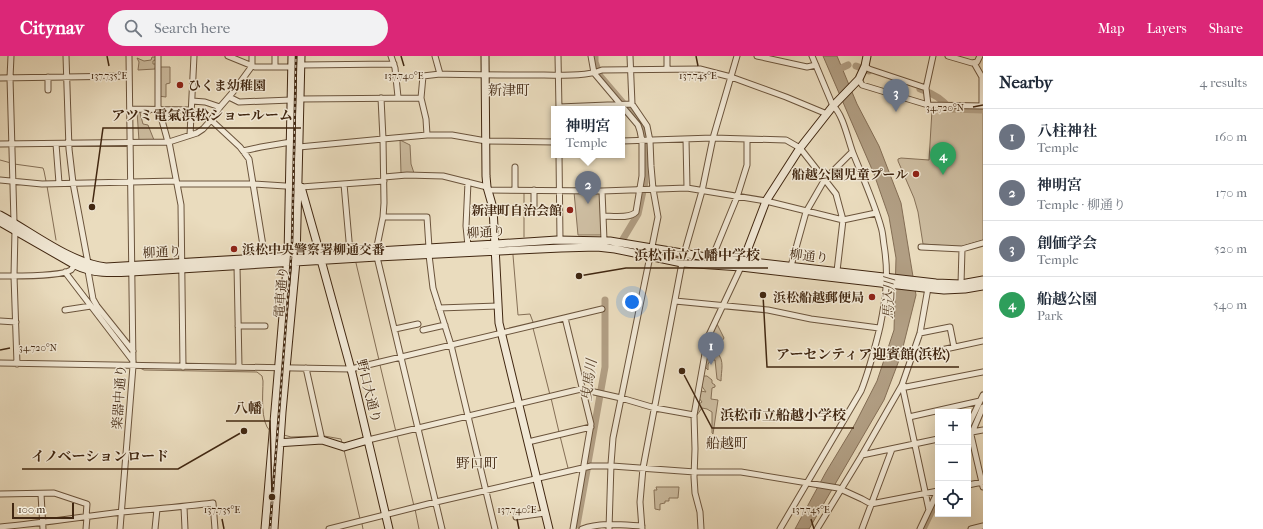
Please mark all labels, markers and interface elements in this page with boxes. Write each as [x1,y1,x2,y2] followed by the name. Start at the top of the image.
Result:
[108,10,388,46] search box
[20,17,84,39] text: Citynav
[122,17,144,39] icon: search
[154,19,230,37] text: Search here
[1098,20,1125,37] text: Map
[1147,20,1187,37] text: Layers
[1209,20,1243,37] text: Share
[91,70,127,82] text: 137.735°E
[384,70,424,82] text: 137.740°E
[679,70,717,82] text: 137.745°E
[999,72,1053,92] text: Nearby
[1200,75,1247,90] text: 4 results
[188,78,266,93] place label: ひくま幼稚園
[883,79,909,112] pin: 3
[175,80,185,90] marker: ひくま幼稚園
[488,82,530,99] district label: 新津町
[103,102,301,128] callout: アツミ電氣浜松ショールーム
[926,102,965,114] text: 34.720°N
[551,106,625,158] popup
[111,107,293,124] text: アツミ電氣浜松ショールーム
[565,117,611,135] text: 神明宮
[1037,122,1097,140] text: 八柱神社
[1010,129,1014,144] text: 1
[1215,129,1247,144] text: 160 m
[565,135,607,150] text: Temple
[1037,140,1079,155] text: Temple
[930,142,956,175] pin: 4
[792,167,908,182] place label: 船越公園児童プール
[911,169,921,179] marker: 船越公園児童プール
[575,171,601,204] pin: 2
[1037,176,1082,194] text: 神明宮
[1009,185,1015,200] text: 2
[1215,185,1247,200] text: 170 m
[1037,197,1126,212] text: Temple · 柳通り
[471,203,562,218] place label: 新津町自治会館
[565,205,575,215] marker: 新津町自治会館
[466,223,506,241] street label: 柳通り
[1037,234,1097,252] text: 創価学会
[1009,241,1015,256] text: 3
[1214,241,1247,256] text: 520 m
[242,242,385,257] place label: 浜松中央警察署柳通交番
[626,242,768,268] callout: 浜松市立八幡中学校
[142,243,182,261] street label: 柳通り
[229,244,239,254] marker: 浜松中央警察署柳通交番
[789,246,829,266] street label: 柳通り
[634,247,760,264] text: 浜松市立八幡中学校
[1037,252,1079,267] text: Temple
[271,265,291,319] street label: 電車通り
[880,275,898,319] water label: 馬込川
[773,290,864,305] place label: 浜松船越郵便局
[1037,290,1097,308] text: 船越公園
[622,292,642,312] your location
[867,292,877,302] marker: 浜松船越郵便局
[1008,297,1016,312] text: 4
[1213,297,1247,312] text: 540 m
[1037,308,1063,323] text: Park
[698,332,724,365] pin: 1
[767,341,959,367] callout: アーセンティア迎賓館(浜松)
[19,342,58,354] text: 34.720°N
[776,346,950,363] text: アーセンティア迎賓館(浜松)
[578,356,601,402] water label: 曳馬川
[354,358,384,424] street label: 野口大通り
[109,364,129,430] street label: 楽器中通り
[226,395,270,421] callout: 八幡
[234,400,262,417] text: 八幡
[712,402,854,428] callout: 浜松市立船越小学校
[720,407,846,424] text: 浜松市立船越小学校
[935,409,971,517] map controls
[935,409,971,445] button: +
[706,435,748,452] district label: 船越町
[22,443,178,469] callout: イノベーションロード
[935,445,971,481] button: −
[31,448,169,465] text: イノベーションロード
[456,455,498,472] district label: 野口町
[935,481,971,517] button: locate
[12,501,74,520] scale bar
[18,503,46,516] text: 100 m
[204,504,240,516] text: 137.735°E
[497,504,537,516] text: 137.740°E
[792,504,830,516] text: 137.745°E

